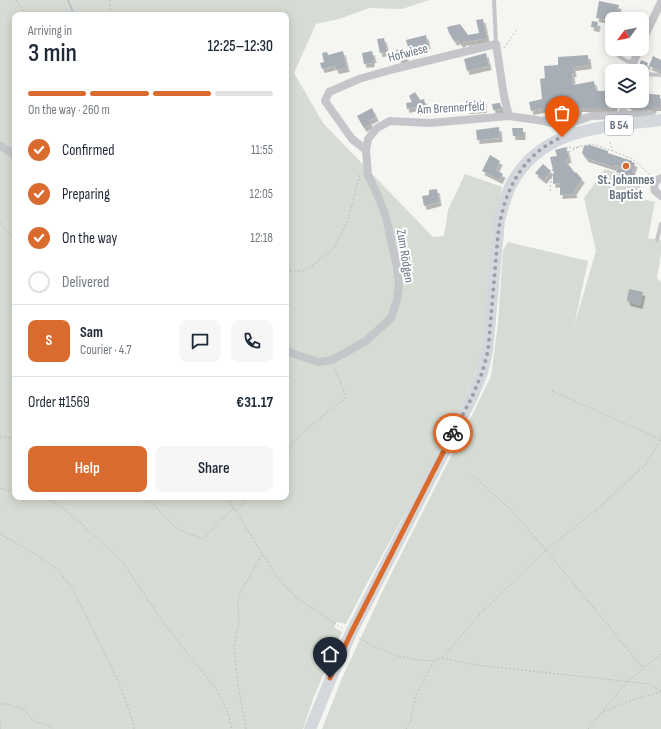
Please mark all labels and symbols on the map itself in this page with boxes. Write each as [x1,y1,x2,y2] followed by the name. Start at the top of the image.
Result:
[605,12,649,56] north arrow
[386,40,430,66] street label: Hofwiese
[545,96,579,137] pin
[416,98,485,118] street label: Am Brennerfeld
[605,115,633,135] road number: B 54
[621,161,631,171] marker: St. Johannes Baptist
[597,172,655,203] place label: St. Johannes Baptist
[393,228,417,284] street label: Zum Rödgen
[433,413,473,453] courier
[313,637,347,678] pin

